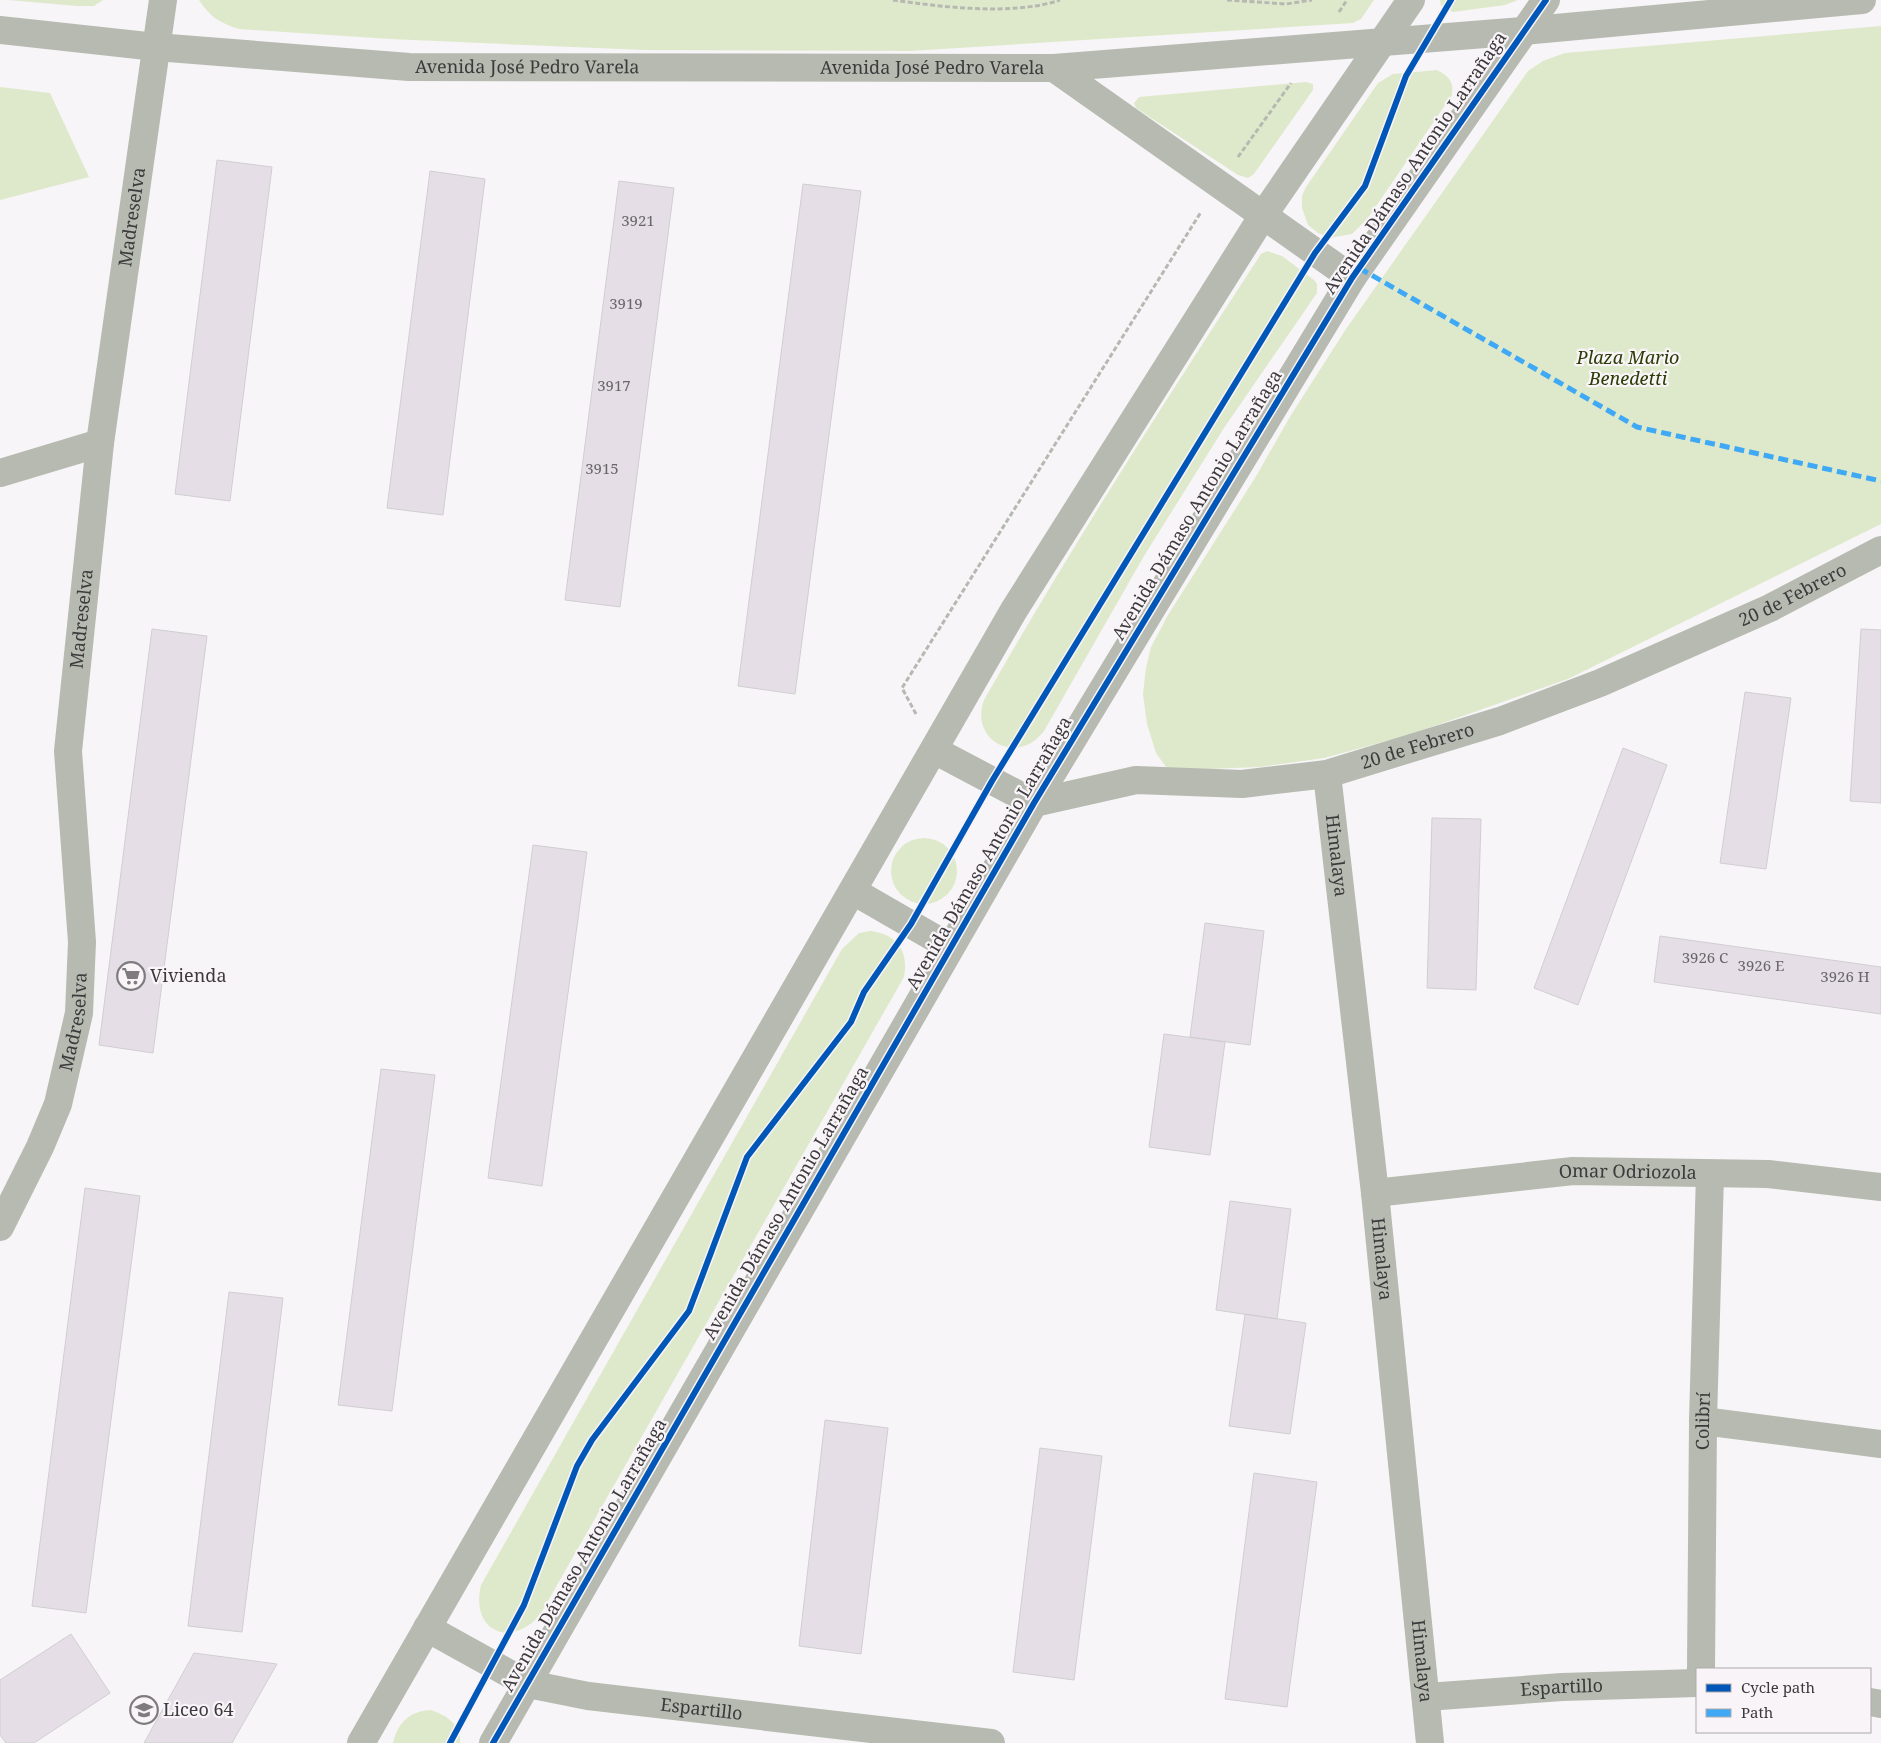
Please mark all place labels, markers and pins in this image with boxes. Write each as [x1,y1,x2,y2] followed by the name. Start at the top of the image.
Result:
[116,961,146,991] supermarket icon: Vivienda
[150,963,227,987] place label: Vivienda
[129,1695,159,1725] school or university icon: Liceo 64
[163,1697,234,1721] place label: Liceo 64

